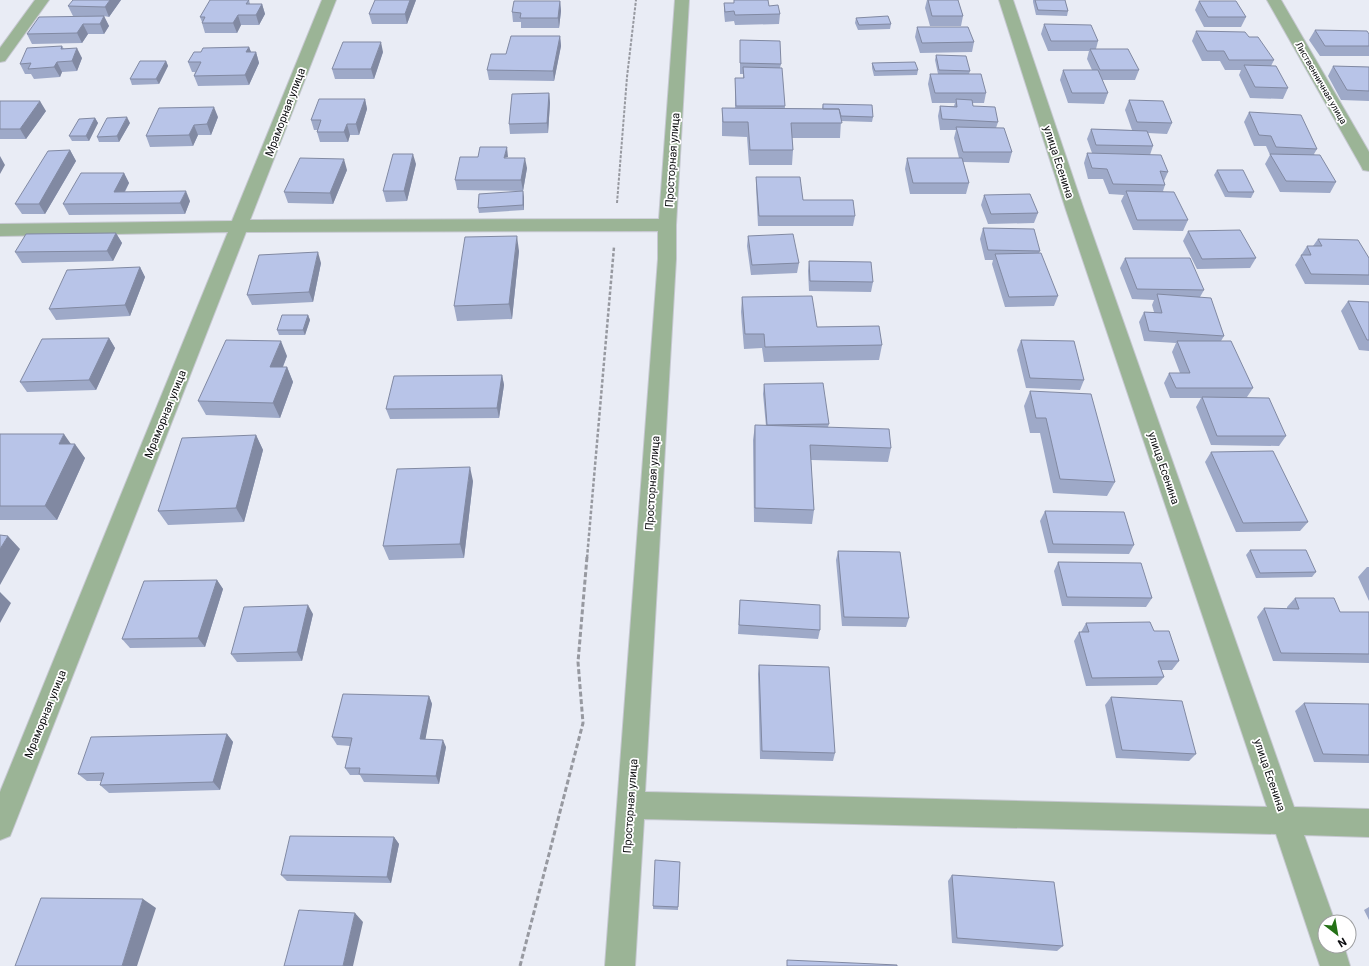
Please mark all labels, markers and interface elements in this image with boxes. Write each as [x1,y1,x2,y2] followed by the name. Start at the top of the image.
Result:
[1293,40,1349,126] street label: Лиственничная улица
[263,66,308,158] street label: Мраморная улица
[663,112,682,208] street label: Просторная улица
[1041,124,1076,200] street label: улица Есенина
[142,368,189,460] street label: Мраморная улица
[1145,430,1182,506] street label: улица Есенина
[643,435,662,531] street label: Просторная улица
[22,668,69,760] street label: Мраморная улица
[1251,737,1288,813] street label: улица Есенина
[621,758,640,854] street label: Просторная улица
[1317,914,1357,954] north arrow
[1335,935,1349,950] text: N

